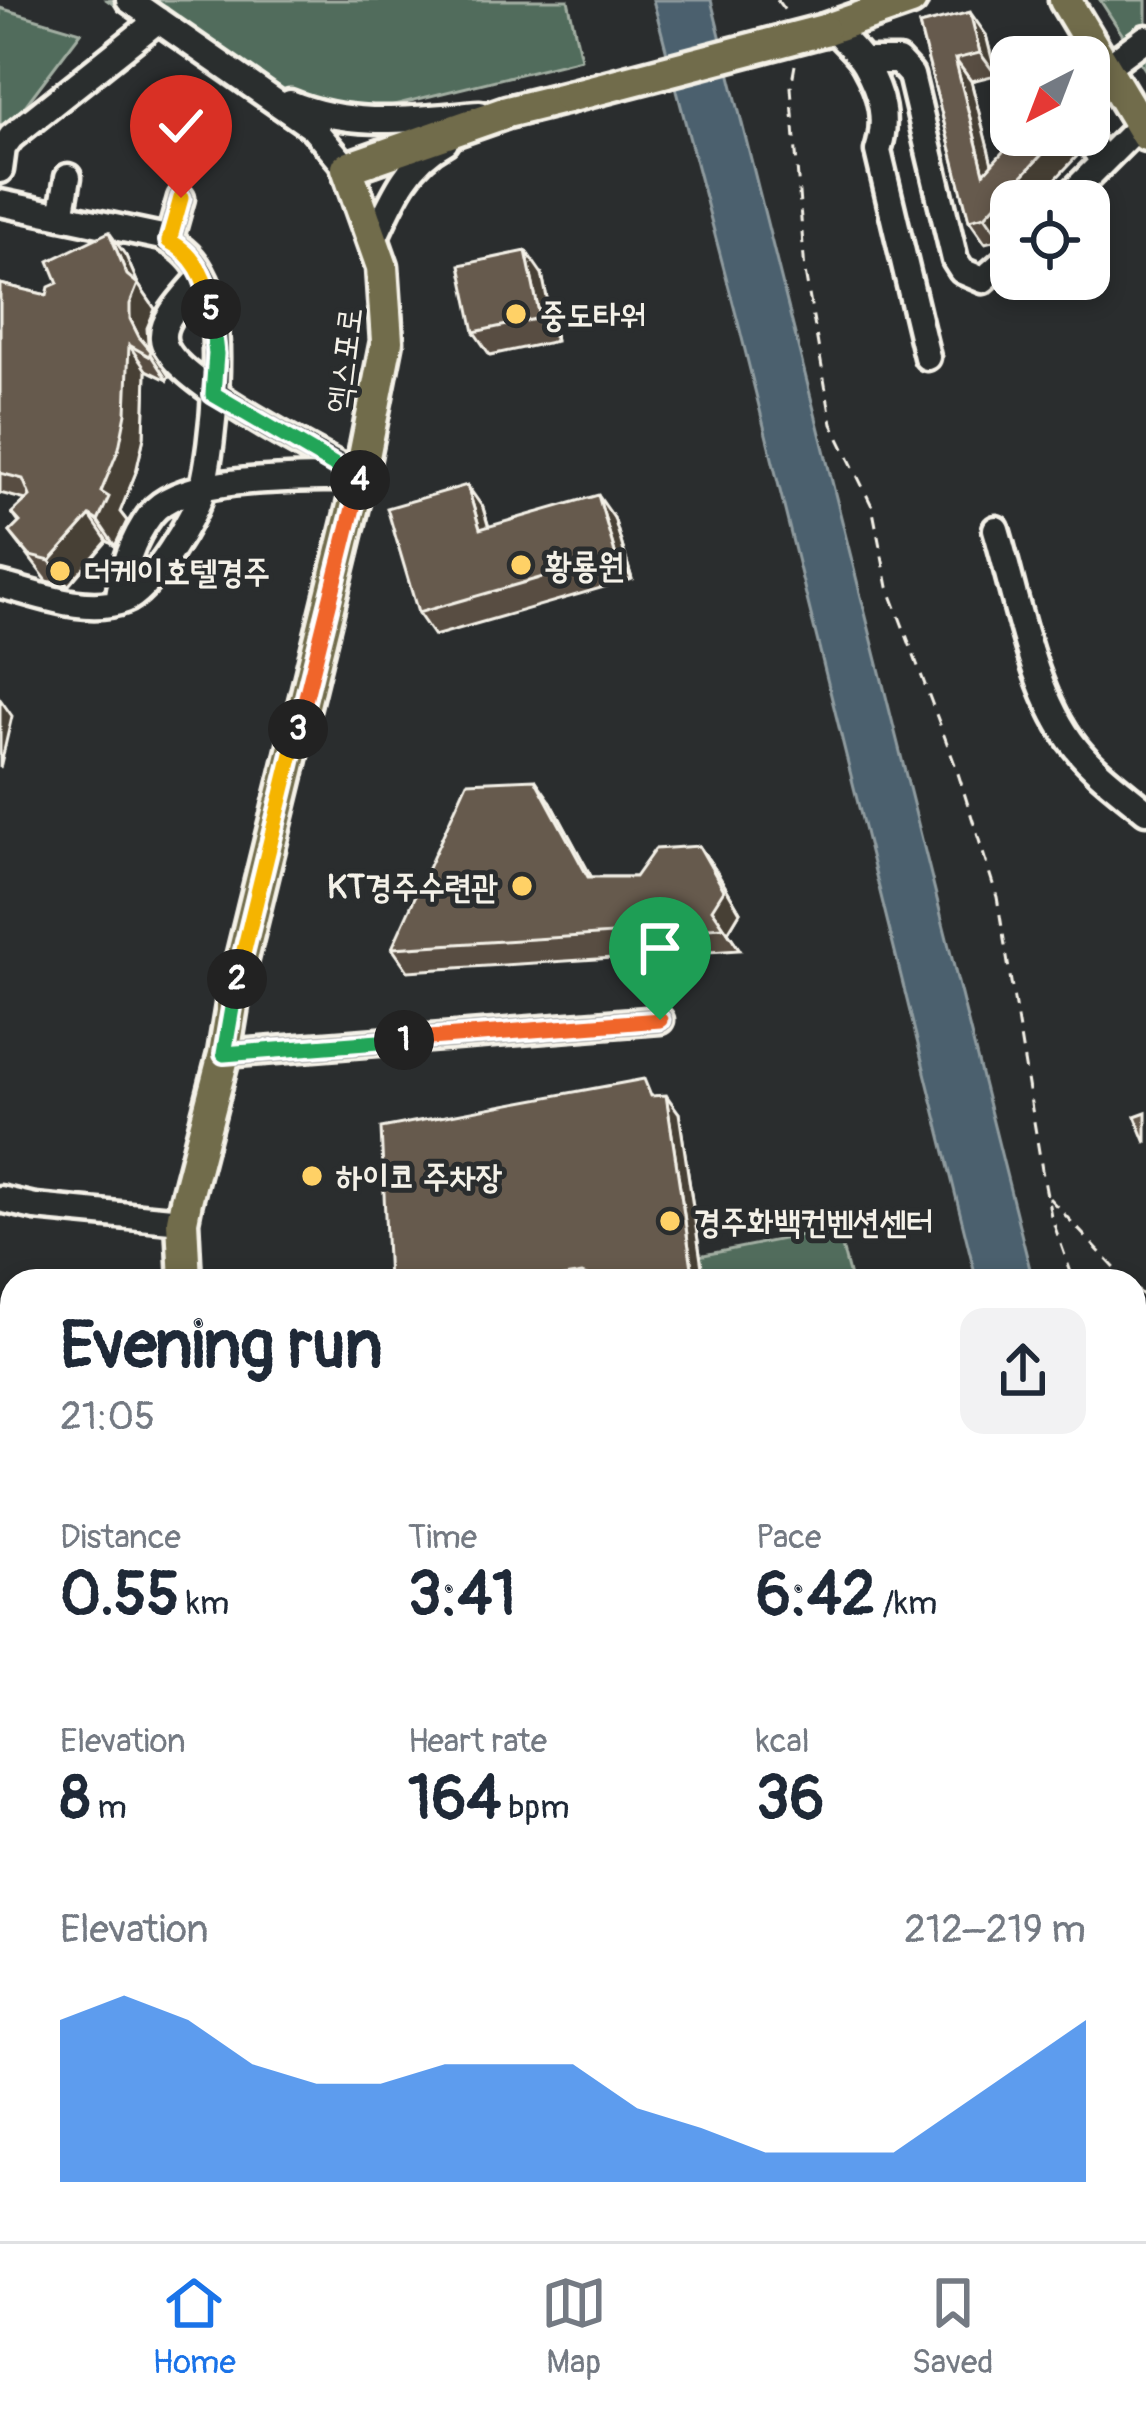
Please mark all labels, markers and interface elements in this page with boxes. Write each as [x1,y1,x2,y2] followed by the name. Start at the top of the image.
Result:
[990,36,1110,156] north arrow
[990,36,1110,300] map controls
[130,75,232,198] pin
[148,93,214,159] icon: check
[990,180,1110,300] button: locate
[181,279,241,339] pin: 5
[202,288,220,329] text: 5
[540,295,646,336] place label: 중도타워
[503,301,529,327] marker: 중도타워
[318,305,371,415] street label: 엑스포로
[330,450,390,510] pin: 4
[350,459,370,500] text: 4
[545,546,625,587] place label: 황룡원
[84,552,270,593] place label: 더케이호텔경주
[508,552,534,578] marker: 황룡원
[47,558,73,584] marker: 더케이호텔경주
[268,699,328,759] pin: 3
[289,708,307,749] text: 3
[327,867,498,908] place label: KT경주수련관
[509,873,535,899] marker: KT경주수련관
[609,897,711,1020] pin
[627,915,693,981] icon: arrive
[207,949,267,1009] pin: 2
[228,958,246,999] text: 2
[374,1010,434,1070] pin: 1
[398,1019,410,1060] text: 1
[336,1157,503,1198] place label: 하이코 주차장
[299,1163,325,1189] marker: 하이코 주차장
[694,1202,933,1243] place label: 경주화백컨벤션센터
[657,1208,683,1234] marker: 경주화백컨벤션센터
[60,1305,383,1388] text: Evening run
[960,1308,1086,1434] button: share
[60,1392,155,1441] text: 21:05
[60,1517,181,1558] text: Distance
[408,1517,477,1558] text: Time
[756,1517,821,1558] text: Pace
[60,1558,179,1633] text: 0.55
[408,1558,516,1633] text: 3:41
[756,1558,875,1633] text: 6:42
[179,1583,229,1624] text: km
[875,1583,937,1624] text: /km
[60,1721,186,1762] text: Elevation
[408,1721,547,1762] text: Heart rate
[756,1721,810,1762] text: kcal
[60,1762,90,1837] text: 8
[408,1762,501,1837] text: 164
[756,1762,824,1837] text: 36
[90,1787,127,1828] text: m
[501,1787,569,1828] text: bpm
[60,1905,209,1954] text: Elevation
[904,1905,1086,1954] text: 212–219 m
[152,2270,236,2383] tab: Home
[541,2270,607,2383] tab: Map
[912,2270,994,2383] tab: Saved

